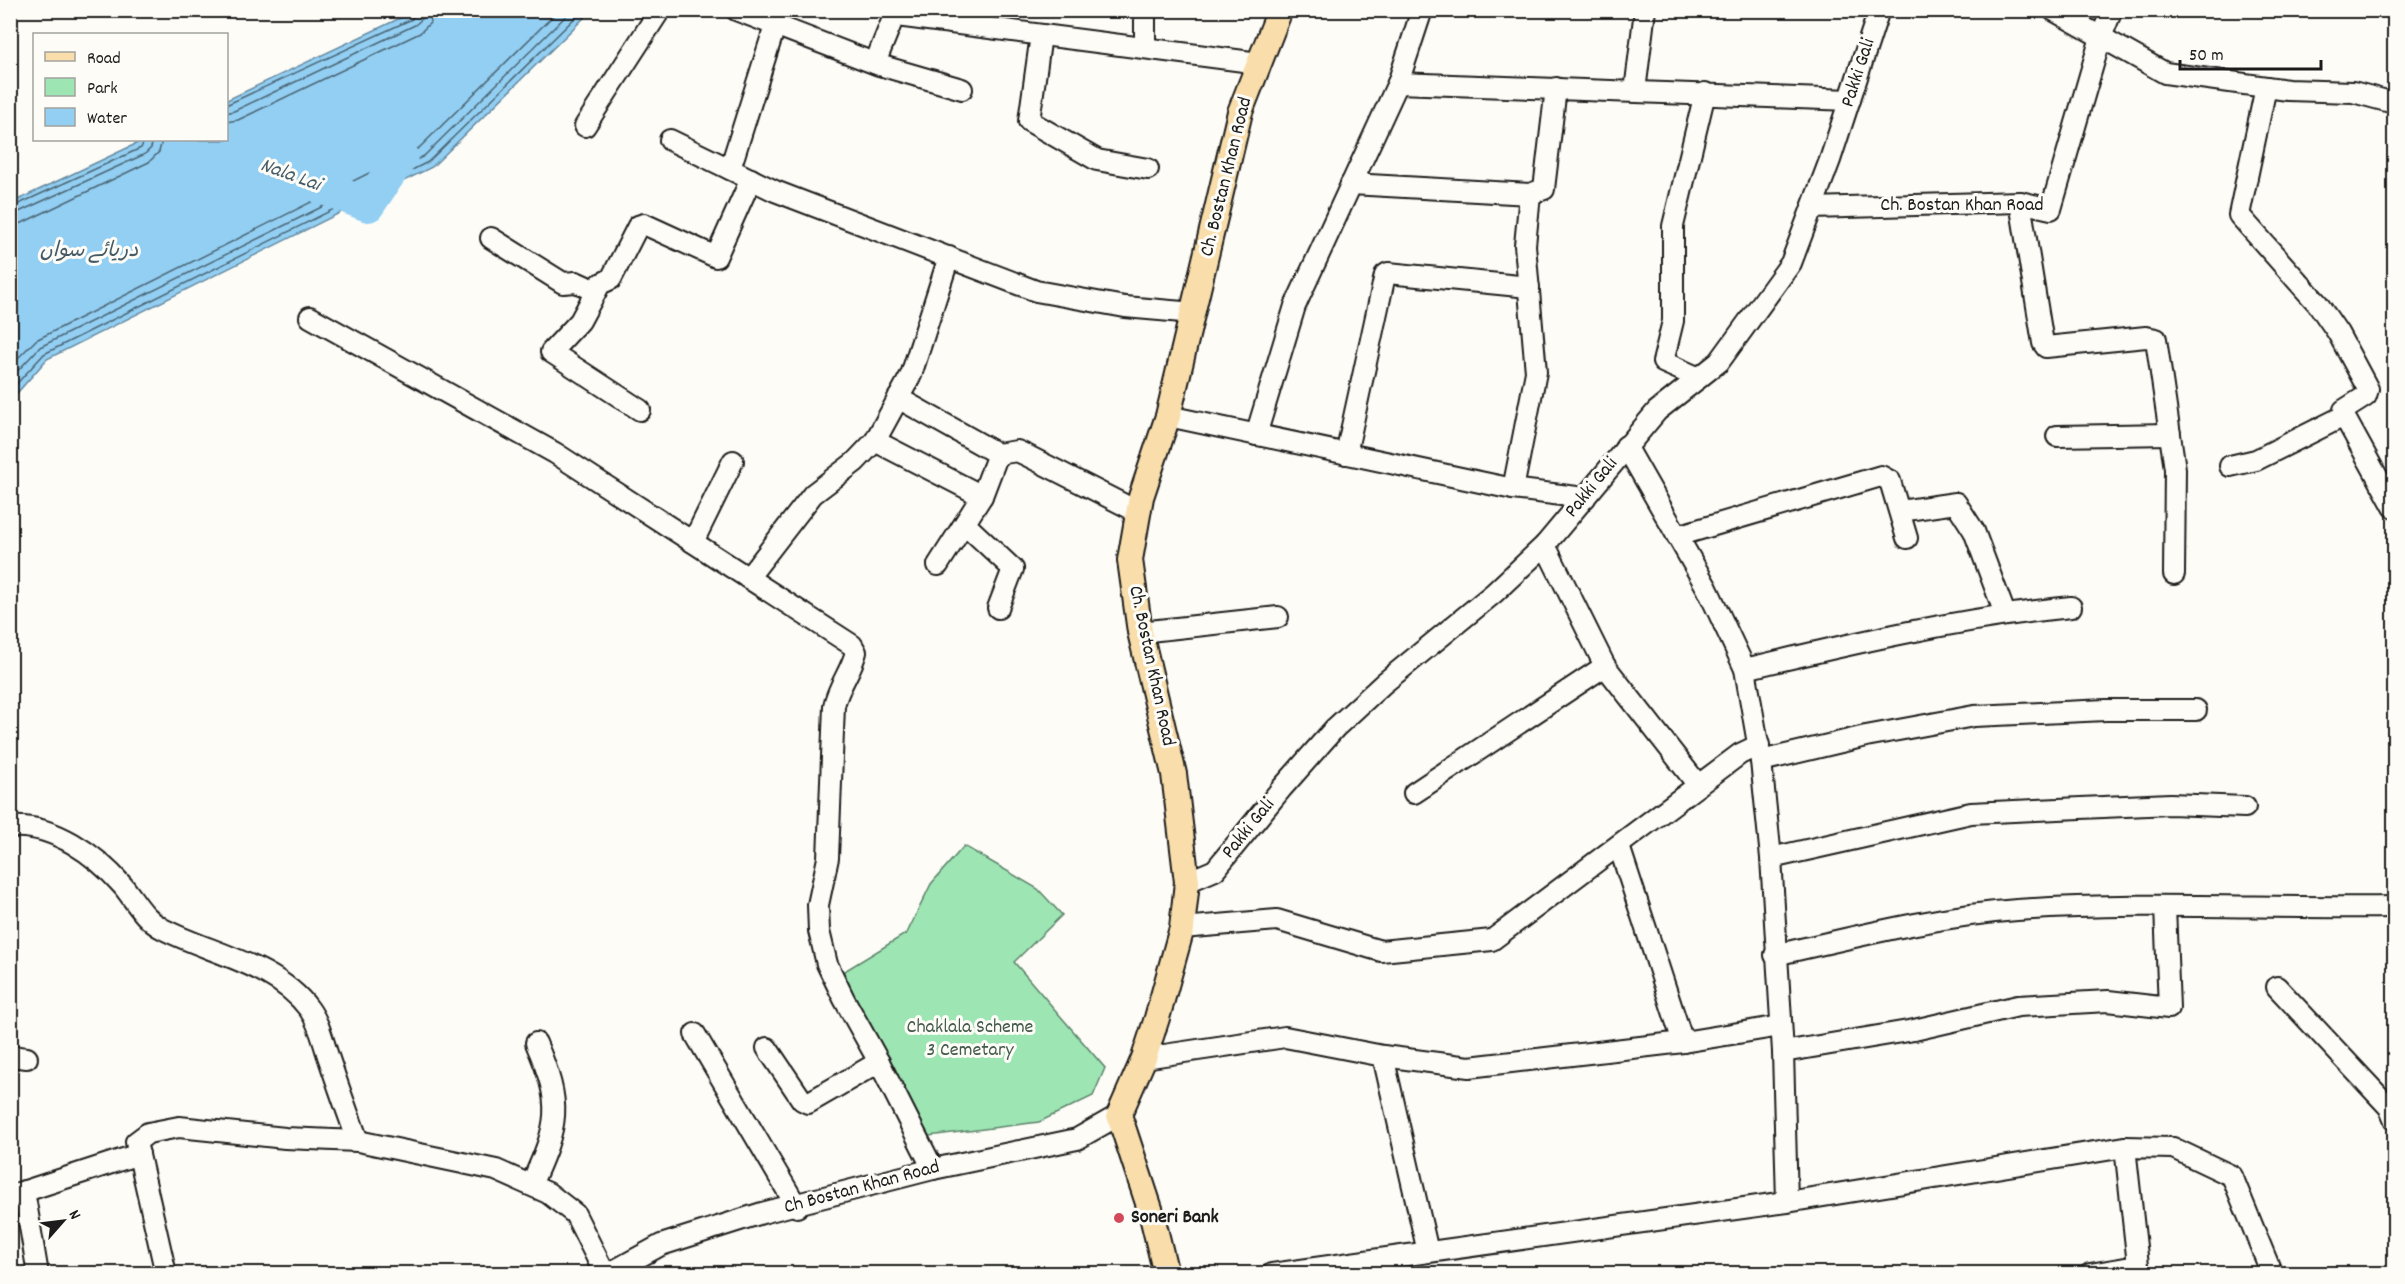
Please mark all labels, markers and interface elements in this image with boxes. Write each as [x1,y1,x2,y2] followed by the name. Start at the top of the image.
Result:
[33,33,228,141] legend
[2180,33,2321,71] scale bar
[1835,35,1883,111] street label: Pakki Gali
[2189,44,2224,69] text: 50 m
[87,47,121,72] text: Road
[87,77,118,102] text: Park
[1194,94,1260,260] street label: Ch. Bostan Khan Road
[87,107,127,132] text: Water
[256,151,327,202] water label: Nala Lai
[1880,192,2044,220] street label: Ch. Bostan Khan Road
[40,237,138,267] water label: دریائے سواں
[1559,451,1625,524] street label: Pakki Gali
[1120,583,1182,749] street label: Ch. Bostan Khan Road
[1216,792,1282,865] street label: Pakki Gali
[907,1014,1034,1065] park label: Chaklala Scheme 3 Cemetary
[781,1154,943,1222] street label: Ch Bostan Khan Road
[33,1191,93,1251] north arrow
[1131,1204,1219,1232] place label: Soneri Bank
[62,1206,86,1224] text: N
[1112,1211,1126,1225] marker: Soneri Bank

